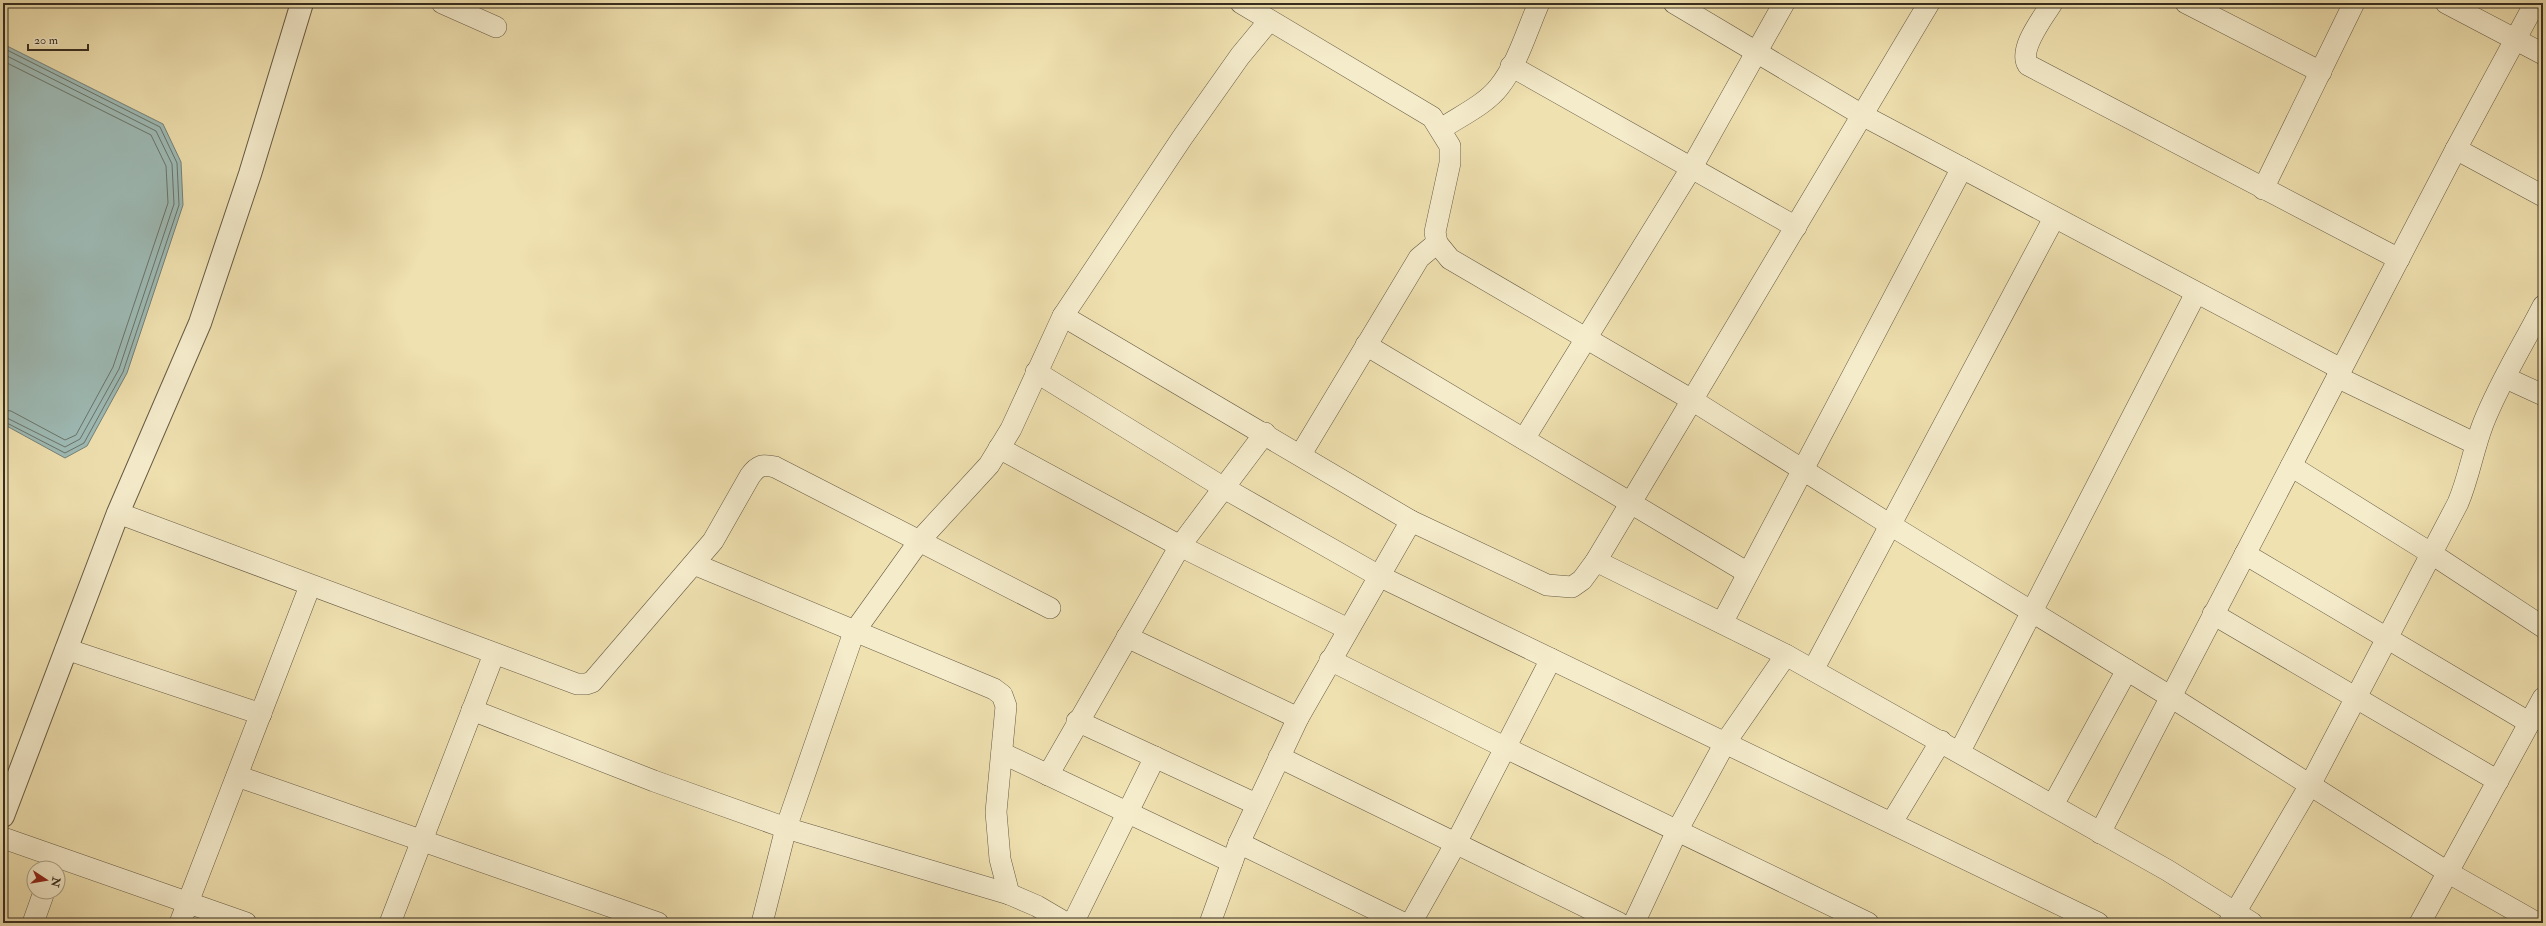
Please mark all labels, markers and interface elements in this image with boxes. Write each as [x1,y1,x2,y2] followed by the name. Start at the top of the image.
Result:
[28,26,88,52] scale bar
[34,33,59,48] text: 20 m
[26,860,66,900] north arrow
[48,875,63,889] text: N

